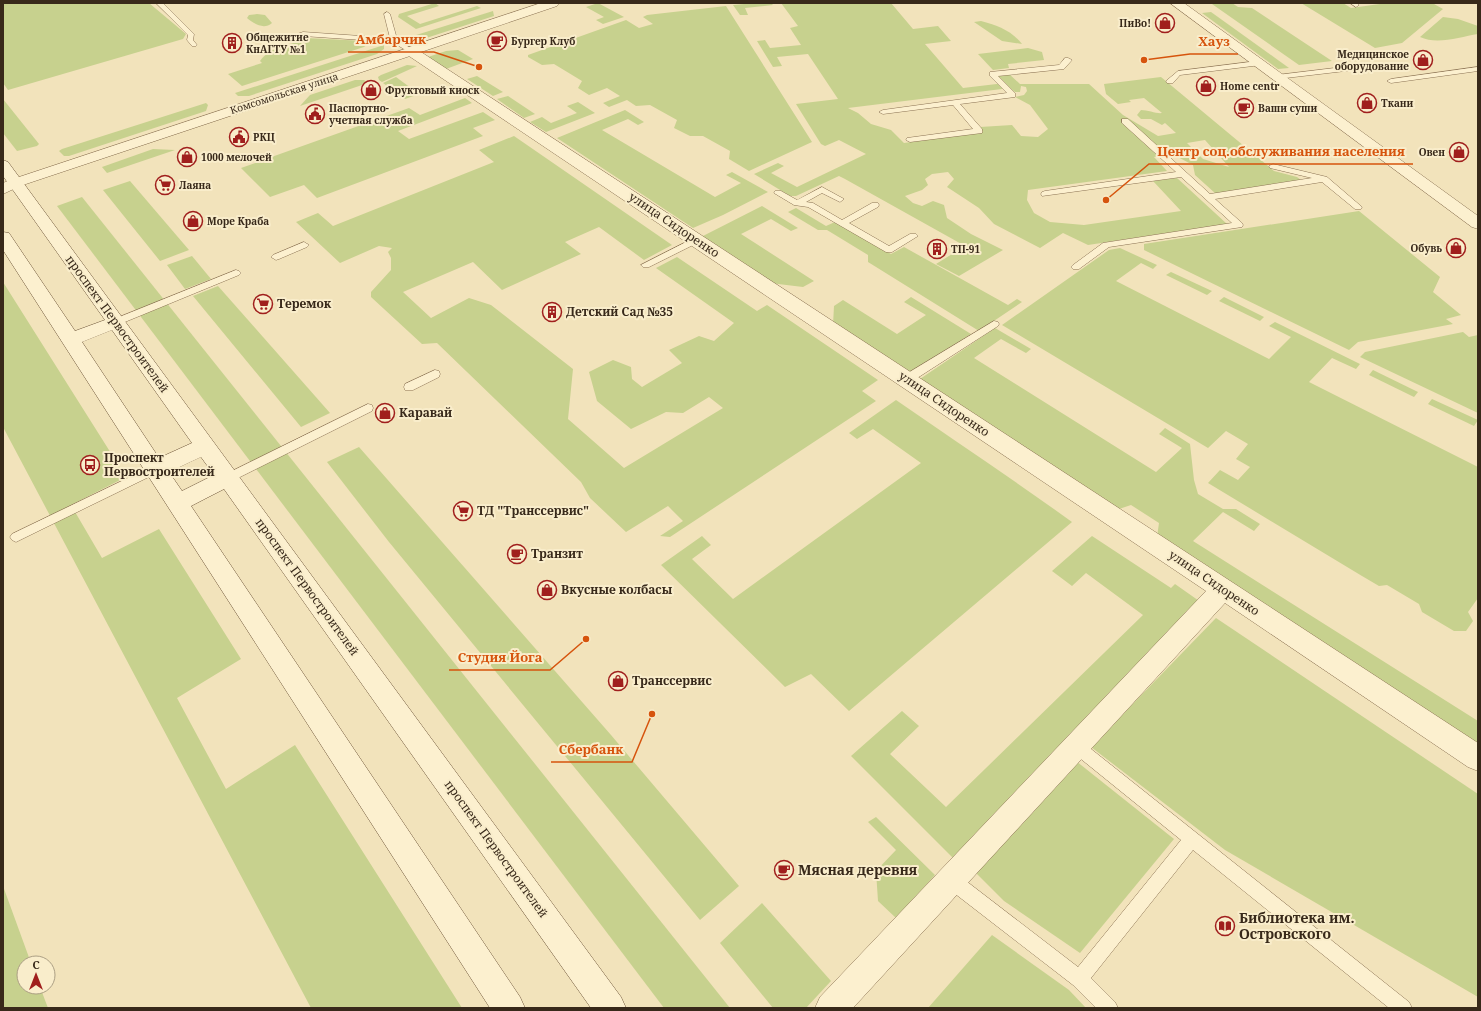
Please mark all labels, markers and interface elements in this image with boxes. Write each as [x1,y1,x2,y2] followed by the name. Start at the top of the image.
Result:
[1154,12,1176,34] shop icon: ПиВо!
[1119,16,1151,30] place label: ПиВо!
[348,27,434,52] callout: Амбарчик
[1190,29,1238,54] callout: Хауз
[246,30,309,56] place label: Общежитие КнАГТУ №1
[356,30,427,48] text: Амбарчик
[486,30,508,52] cafe icon: Бургер Клуб
[221,32,243,54] building icon: Общежитие КнАГТУ №1
[1198,32,1230,50] text: Хауз
[511,34,575,48] place label: Бургер Клуб
[1335,47,1409,73] place label: Медицинское оборудование
[1412,49,1434,71] shop icon: Медицинское оборудование
[228,69,340,117] street label: Комсомольская улица
[1195,75,1217,97] shop icon: Home centr
[360,79,382,101] shop icon: Фруктовый киоск
[1220,79,1280,93] place label: Home centr
[385,83,480,97] place label: Фруктовый киоск
[1356,92,1378,114] shop icon: Ткани
[1381,96,1414,110] place label: Ткани
[1233,97,1255,119] cafe icon: Ваши суши
[329,101,413,127] place label: Паспортно- учетная служба
[1258,101,1317,115] place label: Ваши суши
[304,103,326,125] public building icon: Паспортно- учетная служба
[228,126,250,148] public building icon: РКЦ
[253,130,275,144] place label: РКЦ
[1149,139,1413,164] callout: Центр соц.обслуживания населения
[1448,141,1470,163] shop icon: Овен
[1157,142,1405,160] text: Центр соц.обслуживания населения
[1419,145,1445,159] place label: Овен
[176,146,198,168] shop icon: 1000 мелочей
[201,150,272,164] place label: 1000 мелочей
[154,174,176,196] supermarket icon: Лаяна
[179,178,211,192] place label: Лаяна
[626,188,723,261] street label: улица Сидоренко
[182,210,204,232] shop icon: Море Краба
[207,214,269,228] place label: Море Краба
[1445,237,1467,259] shop icon: Обувь
[926,238,948,260] building icon: ТП-91
[1410,241,1442,255] place label: Обувь
[951,242,981,256] place label: ТП-91
[62,252,173,396] street label: проспект Первостроителей
[252,293,274,315] supermarket icon: Теремок
[277,295,332,312] place label: Теремок
[541,301,563,323] building icon: Детский Сад №35
[566,303,673,320] place label: Детский Сад №35
[896,367,993,440] street label: улица Сидоренко
[374,402,396,424] shop icon: Каравай
[399,404,452,421] place label: Каравай
[104,449,215,480] place label: Проспект Первостроителей
[79,454,101,476] bus stop icon: Проспект Первостроителей
[452,500,474,522] supermarket icon: ТД "Транссервис"
[477,502,589,519] place label: ТД "Транссервис"
[252,515,363,659] street label: проспект Первостроителей
[506,543,528,565] cafe icon: Транзит
[531,545,583,562] place label: Транзит
[1166,546,1263,619] street label: улица Сидоренко
[536,579,558,601] shop icon: Вкусные колбасы
[561,581,673,598] place label: Вкусные колбасы
[449,645,550,670] callout: Студия Йога
[458,648,543,666] text: Студия Йога
[607,670,629,692] shop icon: Транссервис
[632,672,712,689] place label: Транссервис
[551,737,632,762] callout: Сбербанк
[559,740,624,758] text: Сбербанк
[441,777,552,921] street label: проспект Первостроителей
[773,859,795,881] cafe icon: Мясная деревня
[798,860,918,879] place label: Мясная деревня
[1239,908,1355,943] place label: Библиотека им. Островского
[1214,915,1236,937] library icon: Библиотека им. Островского
[16,955,56,995] north arrow
[32,957,40,972] text: С

